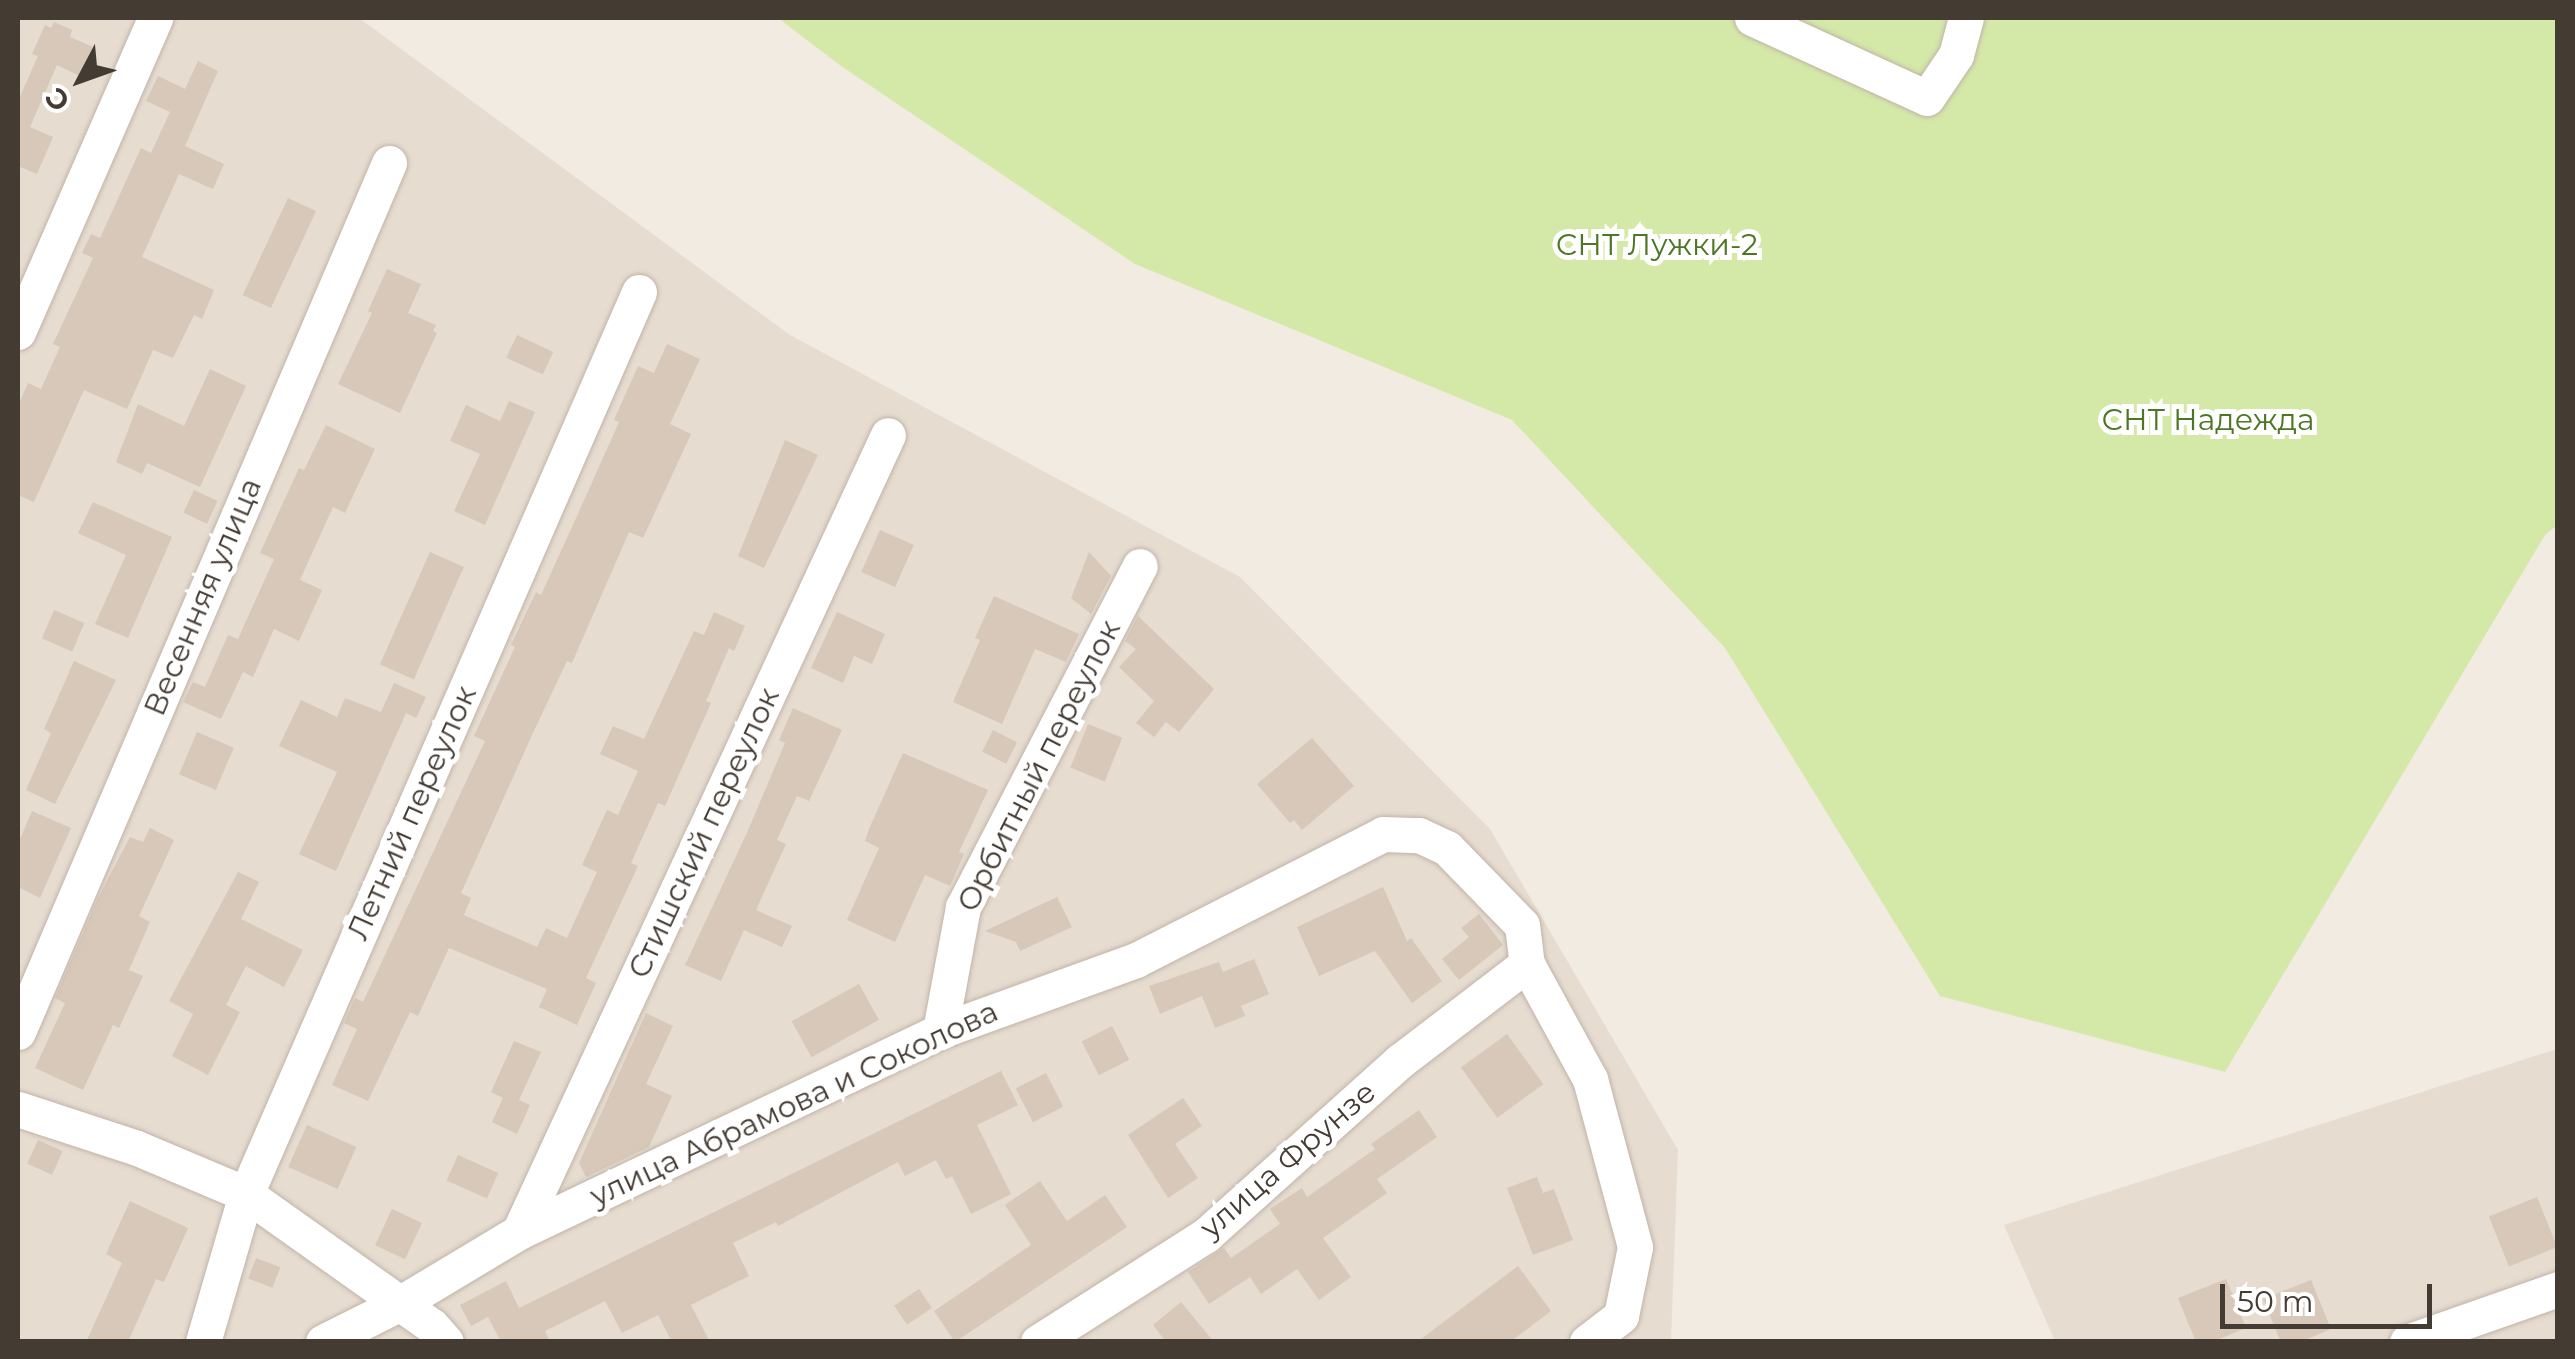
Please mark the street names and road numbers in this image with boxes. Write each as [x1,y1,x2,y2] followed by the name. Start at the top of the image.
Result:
[137,473,269,721] street label: Весенняя улица
[950,614,1128,918] street label: Орбитный переулок
[340,680,484,946] street label: Летний переулок
[621,682,787,984] street label: Стишский переулок
[584,994,1004,1214] street label: улица Абрамова и Соколова
[1193,1074,1383,1246] street label: улица Фрунзе

